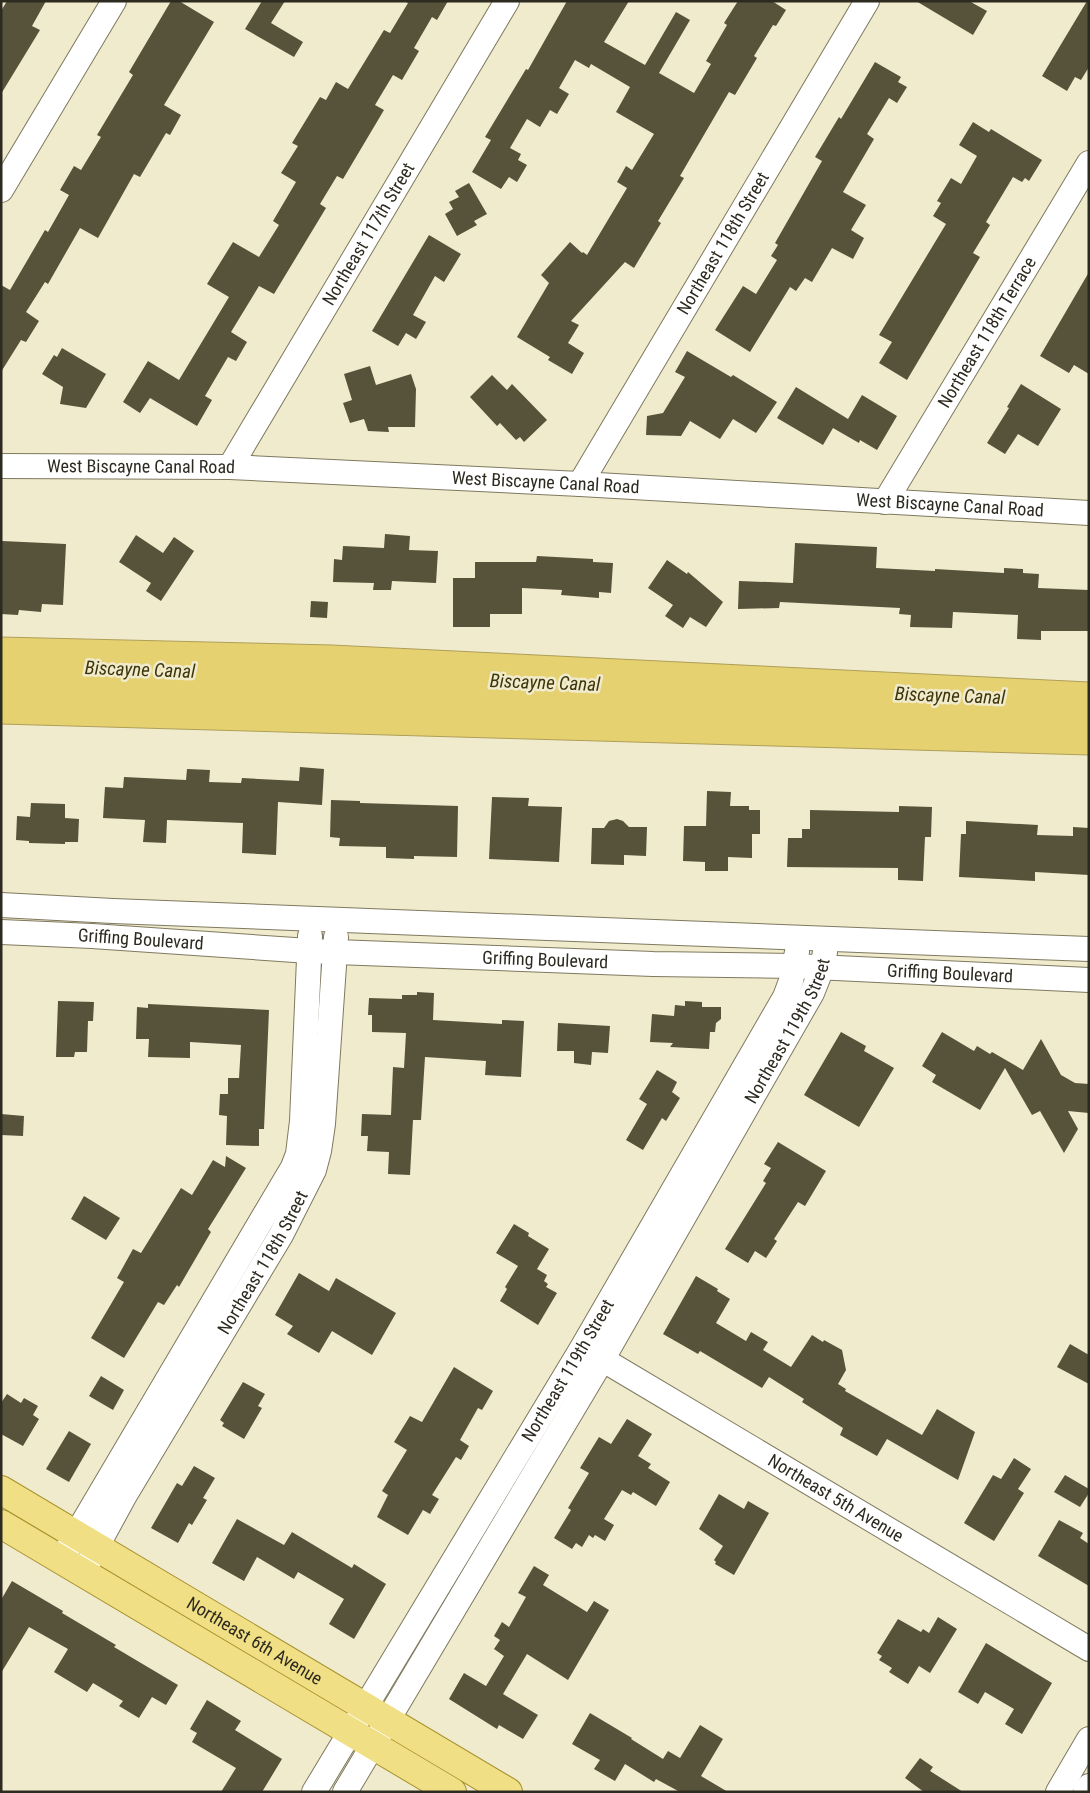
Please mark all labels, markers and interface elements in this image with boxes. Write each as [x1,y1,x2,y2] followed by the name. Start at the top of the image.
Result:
[318,159,418,309] street label: Northeast 117th Street
[672,168,773,318] street label: Northeast 118th Street
[933,253,1040,411] street label: Northeast 118th Terrace
[47,455,236,477] street label: West Biscayne Canal Road
[451,467,640,497] street label: West Biscayne Canal Road
[856,489,1044,520] street label: West Biscayne Canal Road
[84,656,196,683] water label: Biscayne Canal
[489,669,601,696] water label: Biscayne Canal
[894,682,1006,709] water label: Biscayne Canal
[78,924,204,954] street label: Griffing Boulevard
[482,947,609,972] street label: Griffing Boulevard
[740,957,834,1107] street label: Northeast 119th Street
[887,959,1013,986] street label: Griffing Boulevard
[213,1187,312,1338] street label: Northeast 118th Street
[517,1295,618,1445] street label: Northeast 119th Street
[765,1449,907,1546] street label: Northeast 5th Avenue
[183,1592,326,1689] street label: Northeast 6th Avenue

